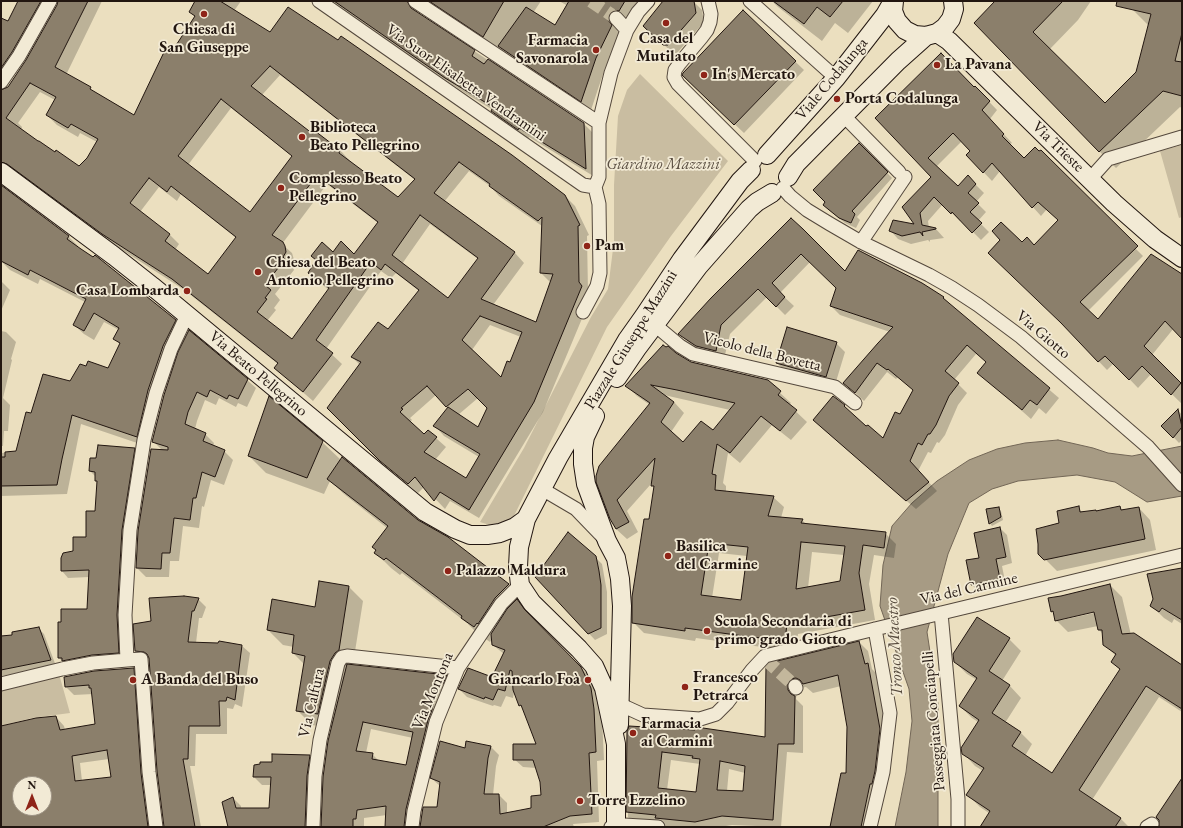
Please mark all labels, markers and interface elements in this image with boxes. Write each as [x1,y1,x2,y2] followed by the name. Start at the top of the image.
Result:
[199,9,209,19] marker: Chiesa di San Giuseppe
[661,18,671,28] marker: Casa del Mutilato
[159,20,249,58] place label: Chiesa di San Giuseppe
[382,20,550,146] street label: Via Suor Elisabetta Vendramini
[636,29,696,67] place label: Casa del Mutilato
[516,31,588,69] place label: Farmacia Savonarola
[792,34,872,124] street label: Viale Codalunga
[591,45,601,55] marker: Farmacia Savonarola
[945,55,1012,75] place label: La Pavana
[932,60,942,70] marker: La Pavana
[712,65,795,85] place label: In's Mercato
[699,70,709,80] marker: In's Mercato
[845,89,958,109] place label: Porta Codalunga
[832,94,842,104] marker: Porta Codalunga
[310,118,419,156] place label: Biblioteca Beato Pellegrino
[1028,118,1088,176] street label: Via Trieste
[297,132,307,142] marker: Biblioteca Beato Pellegrino
[606,155,720,175] park label: Giardino Mazzini
[289,169,402,207] place label: Complesso Beato Pellegrino
[276,183,286,193] marker: Complesso Beato Pellegrino
[595,236,624,256] place label: Pam
[582,241,592,251] marker: Pam
[266,253,394,291] place label: Chiesa del Beato Antonio Pellegrino
[253,267,263,277] marker: Chiesa del Beato Antonio Pellegrino
[580,267,682,413] street label: Piazzale Giuseppe Mazzini
[76,281,179,301] place label: Casa Lombarda
[182,286,192,296] marker: Casa Lombarda
[1012,307,1074,363] street label: Via Giotto
[205,327,311,421] street label: Via Beato Pellegrino
[701,328,823,376] street label: Vicolo della Bovetta
[676,537,758,575] place label: Basilica del Carmine
[663,551,673,561] marker: Basilica del Carmine
[456,561,566,581] place label: Palazzo Maldura
[443,566,453,576] marker: Palazzo Maldura
[918,568,1020,610] street label: Via del Carmine
[882,597,908,697] water label: Tronco Maestro
[715,612,852,650] place label: Scuola Secondaria di primo grado Giotto
[702,626,712,636] marker: Scuola Secondaria di primo grado Giotto
[408,649,458,733] street label: Via Montona
[918,650,950,792] street label: Passeggiata Conciapelli
[295,666,329,740] street label: Via Calfura
[693,668,758,706] place label: Francesco Petrarca
[141,670,258,690] place label: A Banda del Buso
[488,670,580,690] place label: Giancarlo Foà
[128,675,138,685] marker: A Banda del Buso
[583,675,593,685] marker: Giancarlo Foà
[680,682,690,692] marker: Francesco Petrarca
[641,714,713,752] place label: Farmacia ai Carmini
[628,728,638,738] marker: Farmacia ai Carmini
[12,776,52,816] north arrow
[28,778,36,792] text: N
[588,791,685,811] place label: Torre Ezzelino
[575,796,585,806] marker: Torre Ezzelino

